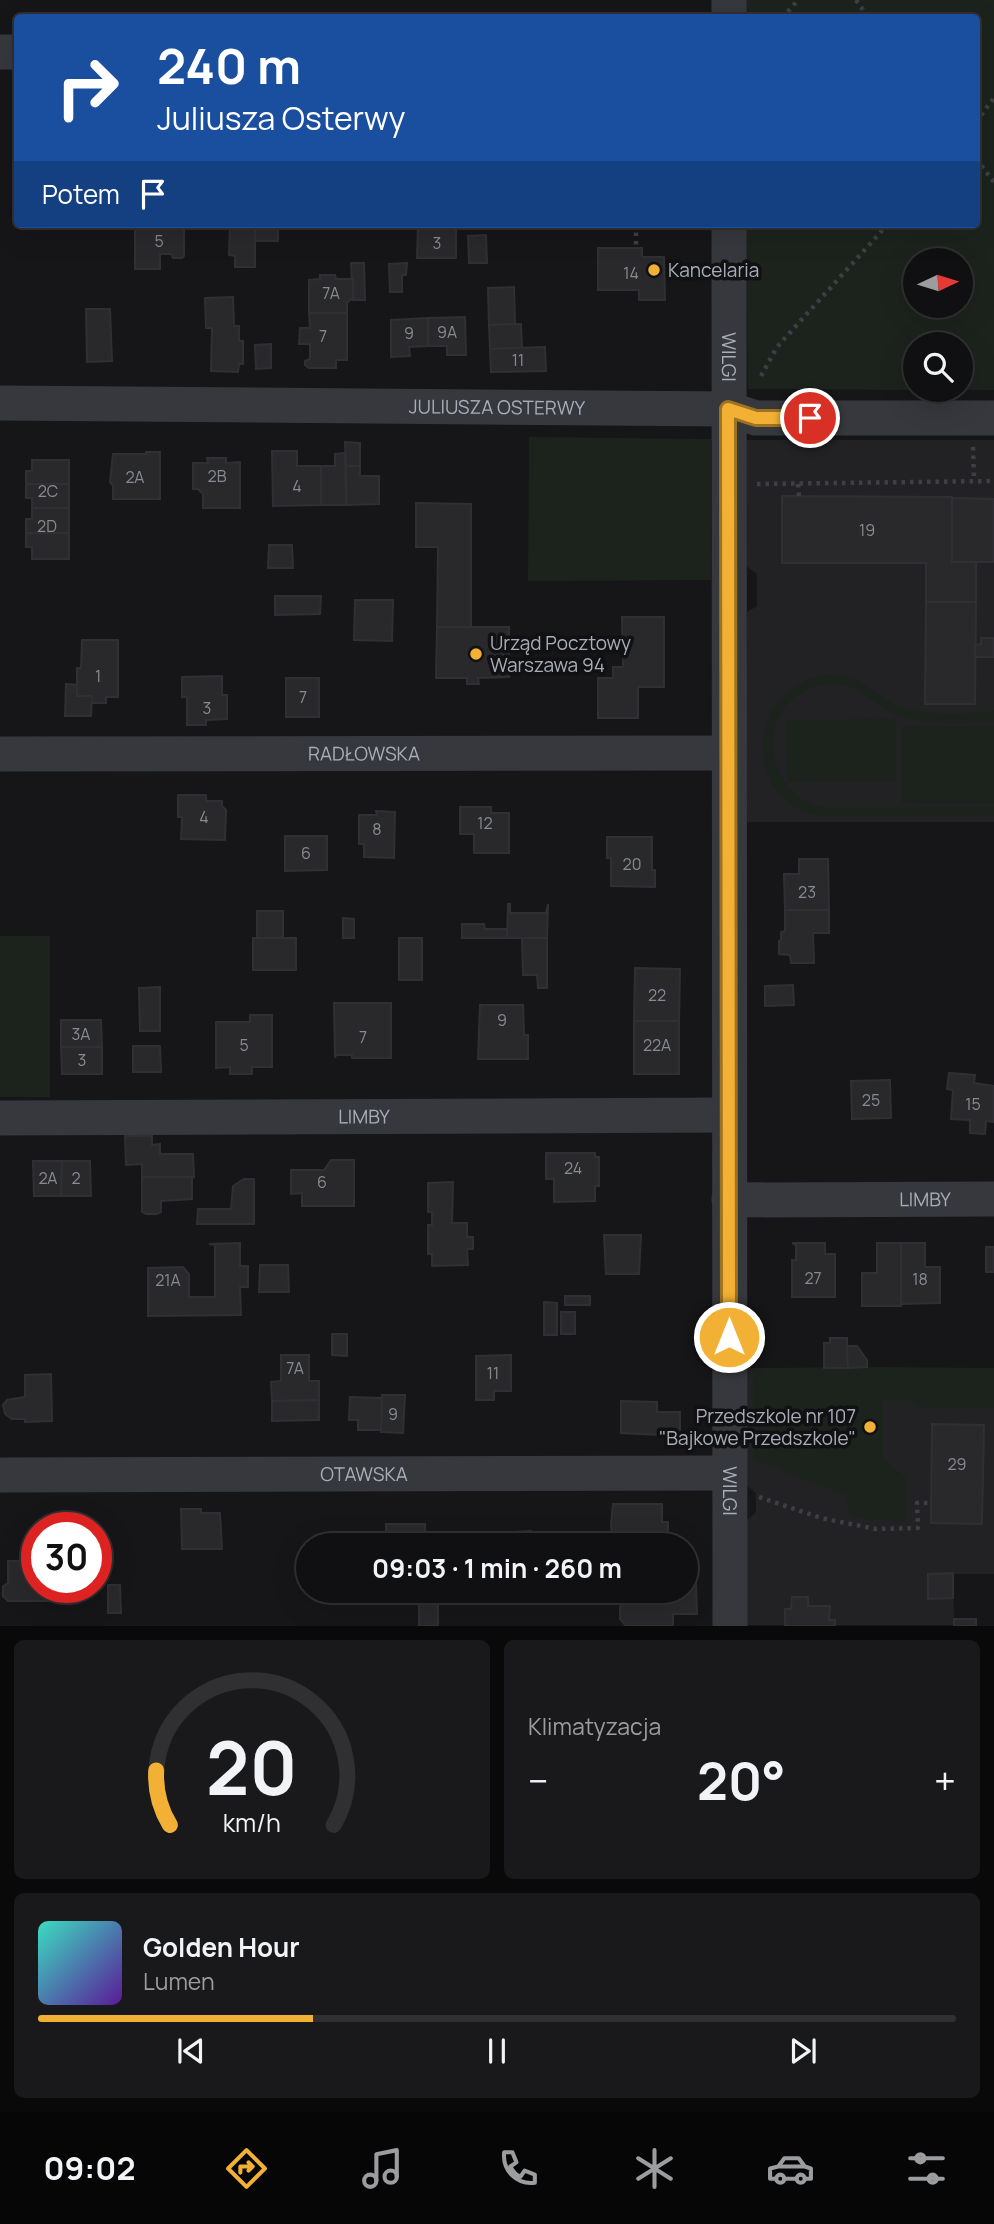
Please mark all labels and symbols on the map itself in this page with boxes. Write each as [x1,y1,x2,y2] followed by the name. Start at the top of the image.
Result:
[154,230,164,252] house number: 5
[433,232,441,254] house number: 3
[903,248,973,318] north arrow
[668,257,759,283] place label: Kancelaria
[623,262,639,284] house number: 14
[646,262,662,278] marker: Kancelaria
[322,282,340,304] house number: 7A
[437,321,457,343] house number: 9A
[404,322,414,344] house number: 9
[319,325,327,347] house number: 7
[716,332,742,382] street label: WILGI
[512,349,524,371] house number: 11
[780,388,840,448] pin
[409,393,586,421] street label: JULIUSZA OSTERWY
[208,465,227,487] house number: 2B
[126,466,144,488] house number: 2A
[292,475,302,497] house number: 4
[38,480,58,502] house number: 2C
[37,515,57,537] house number: 2D
[859,519,875,541] house number: 19
[490,630,631,678] place label: Urząd Pocztowy Warszawa 94
[468,646,484,662] marker: Urząd Pocztowy Warszawa 94
[95,665,101,687] house number: 1
[299,686,307,708] house number: 7
[203,697,211,719] house number: 3
[308,740,420,767] street label: RADŁOWSKA
[199,806,209,828] house number: 4
[477,812,493,834] house number: 12
[372,818,382,840] house number: 8
[301,842,311,864] house number: 6
[623,853,641,875] house number: 20
[798,881,816,903] house number: 23
[648,984,666,1006] house number: 22
[497,1009,507,1031] house number: 9
[72,1023,90,1045] house number: 3A
[359,1026,367,1048] house number: 7
[239,1034,249,1056] house number: 5
[643,1034,671,1056] house number: 22A
[78,1049,86,1071] house number: 3
[862,1089,880,1111] house number: 25
[965,1093,981,1115] house number: 15
[338,1103,390,1130] street label: LIMBY
[564,1157,582,1179] house number: 24
[39,1167,57,1189] house number: 2A
[71,1167,81,1189] house number: 2
[317,1171,327,1193] house number: 6
[899,1186,951,1212] street label: LIMBY
[804,1267,822,1289] house number: 27
[912,1268,928,1290] house number: 18
[155,1269,181,1291] house number: 21A
[692,1300,766,1374] position arrow
[286,1357,304,1379] house number: 7A
[487,1362,499,1384] house number: 11
[388,1403,398,1425] house number: 9
[659,1403,856,1451] place label: Przedszkole nr 107 "Bajkowe Przedszkole"
[862,1419,878,1435] marker: Przedszkole nr 107 "Bajkowe Przedszkole"
[947,1453,967,1475] house number: 29
[320,1461,408,1487] street label: OTAWSKA
[717,1466,743,1516] street label: WILGI
[21,1512,112,1603] speed limit sign: 30

